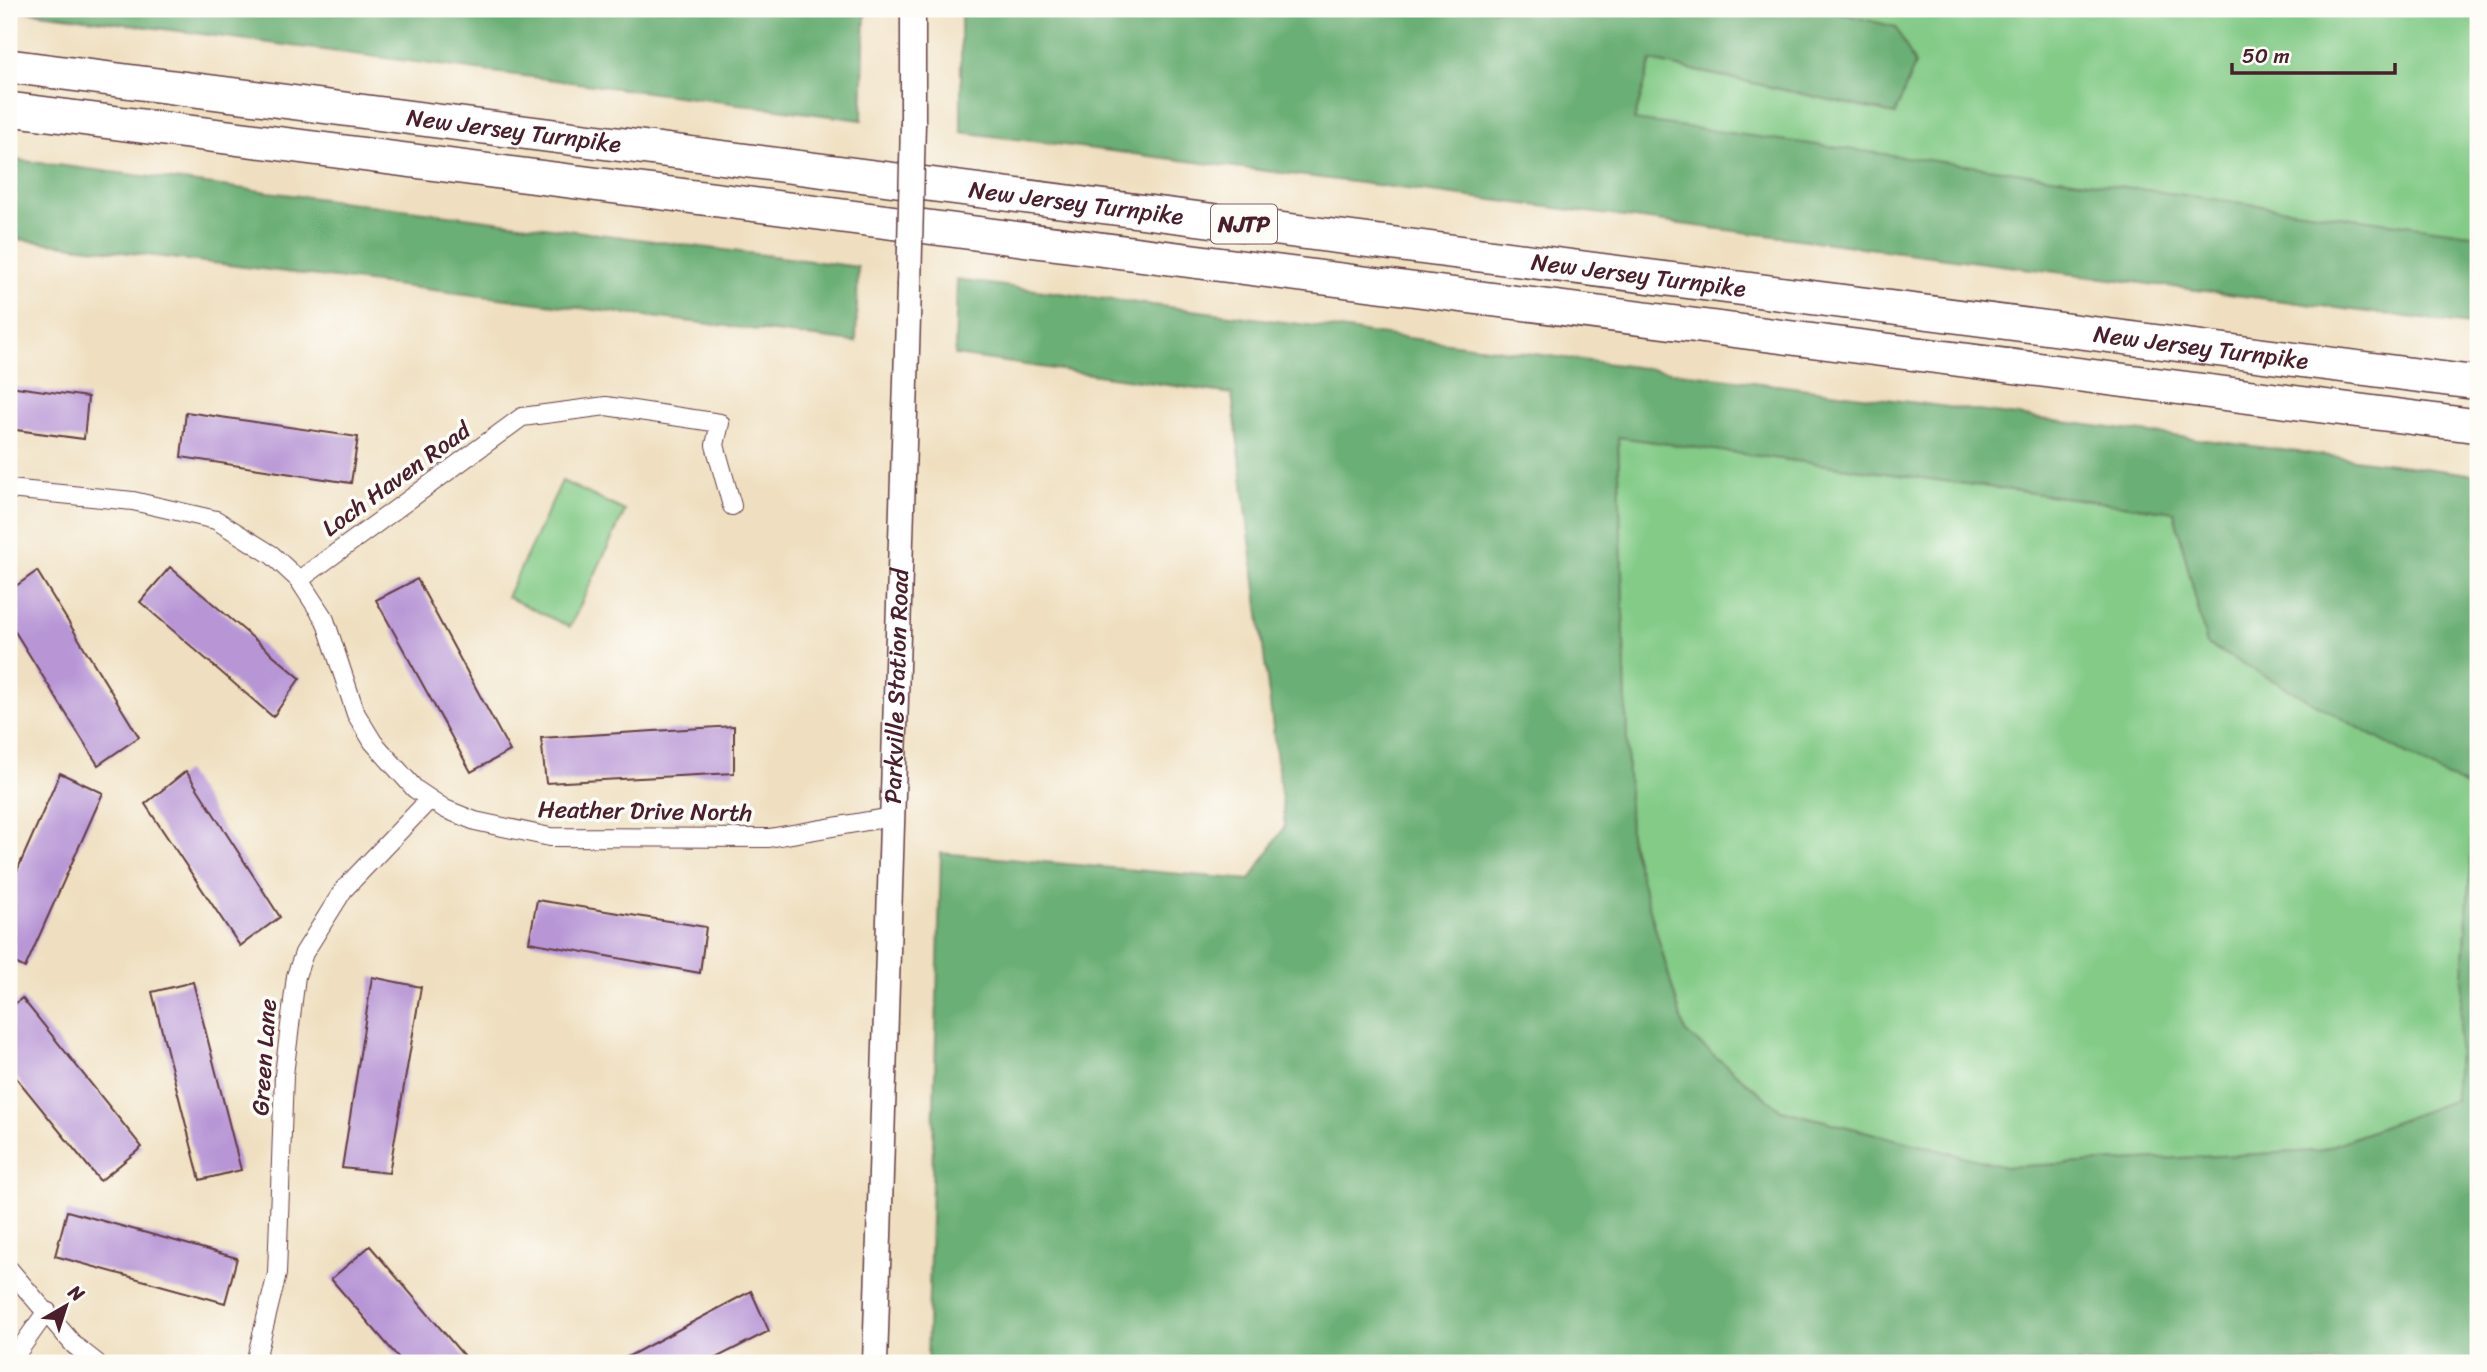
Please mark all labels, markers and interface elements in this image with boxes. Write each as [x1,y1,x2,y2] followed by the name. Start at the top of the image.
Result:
[2232,32,2394,76] scale bar
[2242,37,2290,75] text: 50 m
[404,96,624,165] street label: New Jersey Turnpike
[966,168,1186,238] street label: New Jersey Turnpike
[1211,204,1277,244] road number: NJTP
[1529,241,1749,310] street label: New Jersey Turnpike
[2091,313,2311,382] street label: New Jersey Turnpike
[312,409,481,548] street label: Loch Haven Road
[872,567,921,804] street label: Parkville Station Road
[538,788,752,834] street label: Heather Drive North
[239,997,289,1117] street label: Green Lane
[32,1270,102,1340] north arrow
[60,1276,93,1311] text: N

